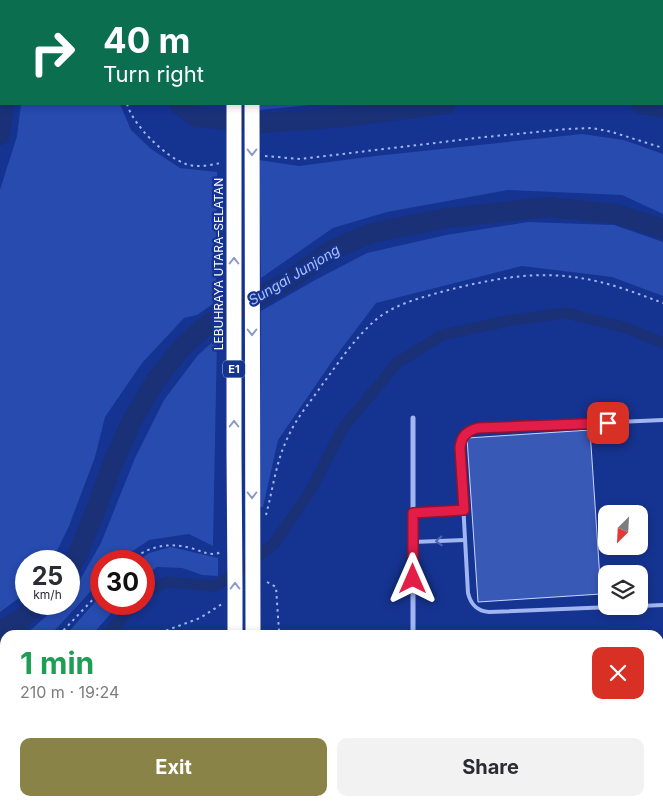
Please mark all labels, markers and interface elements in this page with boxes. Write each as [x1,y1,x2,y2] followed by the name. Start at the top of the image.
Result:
[103,19,191,61] text: 40 m
[20,20,85,85] icon: right
[103,61,204,87] text: Turn right
[247,149,257,157] one-way arrow
[211,178,226,350] street label: LEBUHRAYA UTARA–SELATAN
[245,240,343,308] water label: Sungai Junjong
[229,257,239,265] one-way arrow
[247,329,257,337] one-way arrow
[223,360,245,378] road number: E1
[587,402,629,444] pin
[594,409,622,437] icon: arrive
[229,420,239,428] one-way arrow
[247,492,257,499] one-way arrow
[598,505,648,555] north arrow
[598,505,648,615] map controls
[435,536,442,546] one-way arrow
[90,550,155,615] speed limit sign: 30
[386,552,438,604] position arrow
[32,561,63,591] text: 25
[598,565,648,615] button: layers
[230,582,240,590] one-way arrow
[33,587,62,602] text: km/h
[20,645,94,681] text: 1 min
[592,647,644,699] button: close
[20,682,119,702] text: 210 m · 19:24
[20,738,327,796] button: Exit
[337,738,644,796] button: Share

